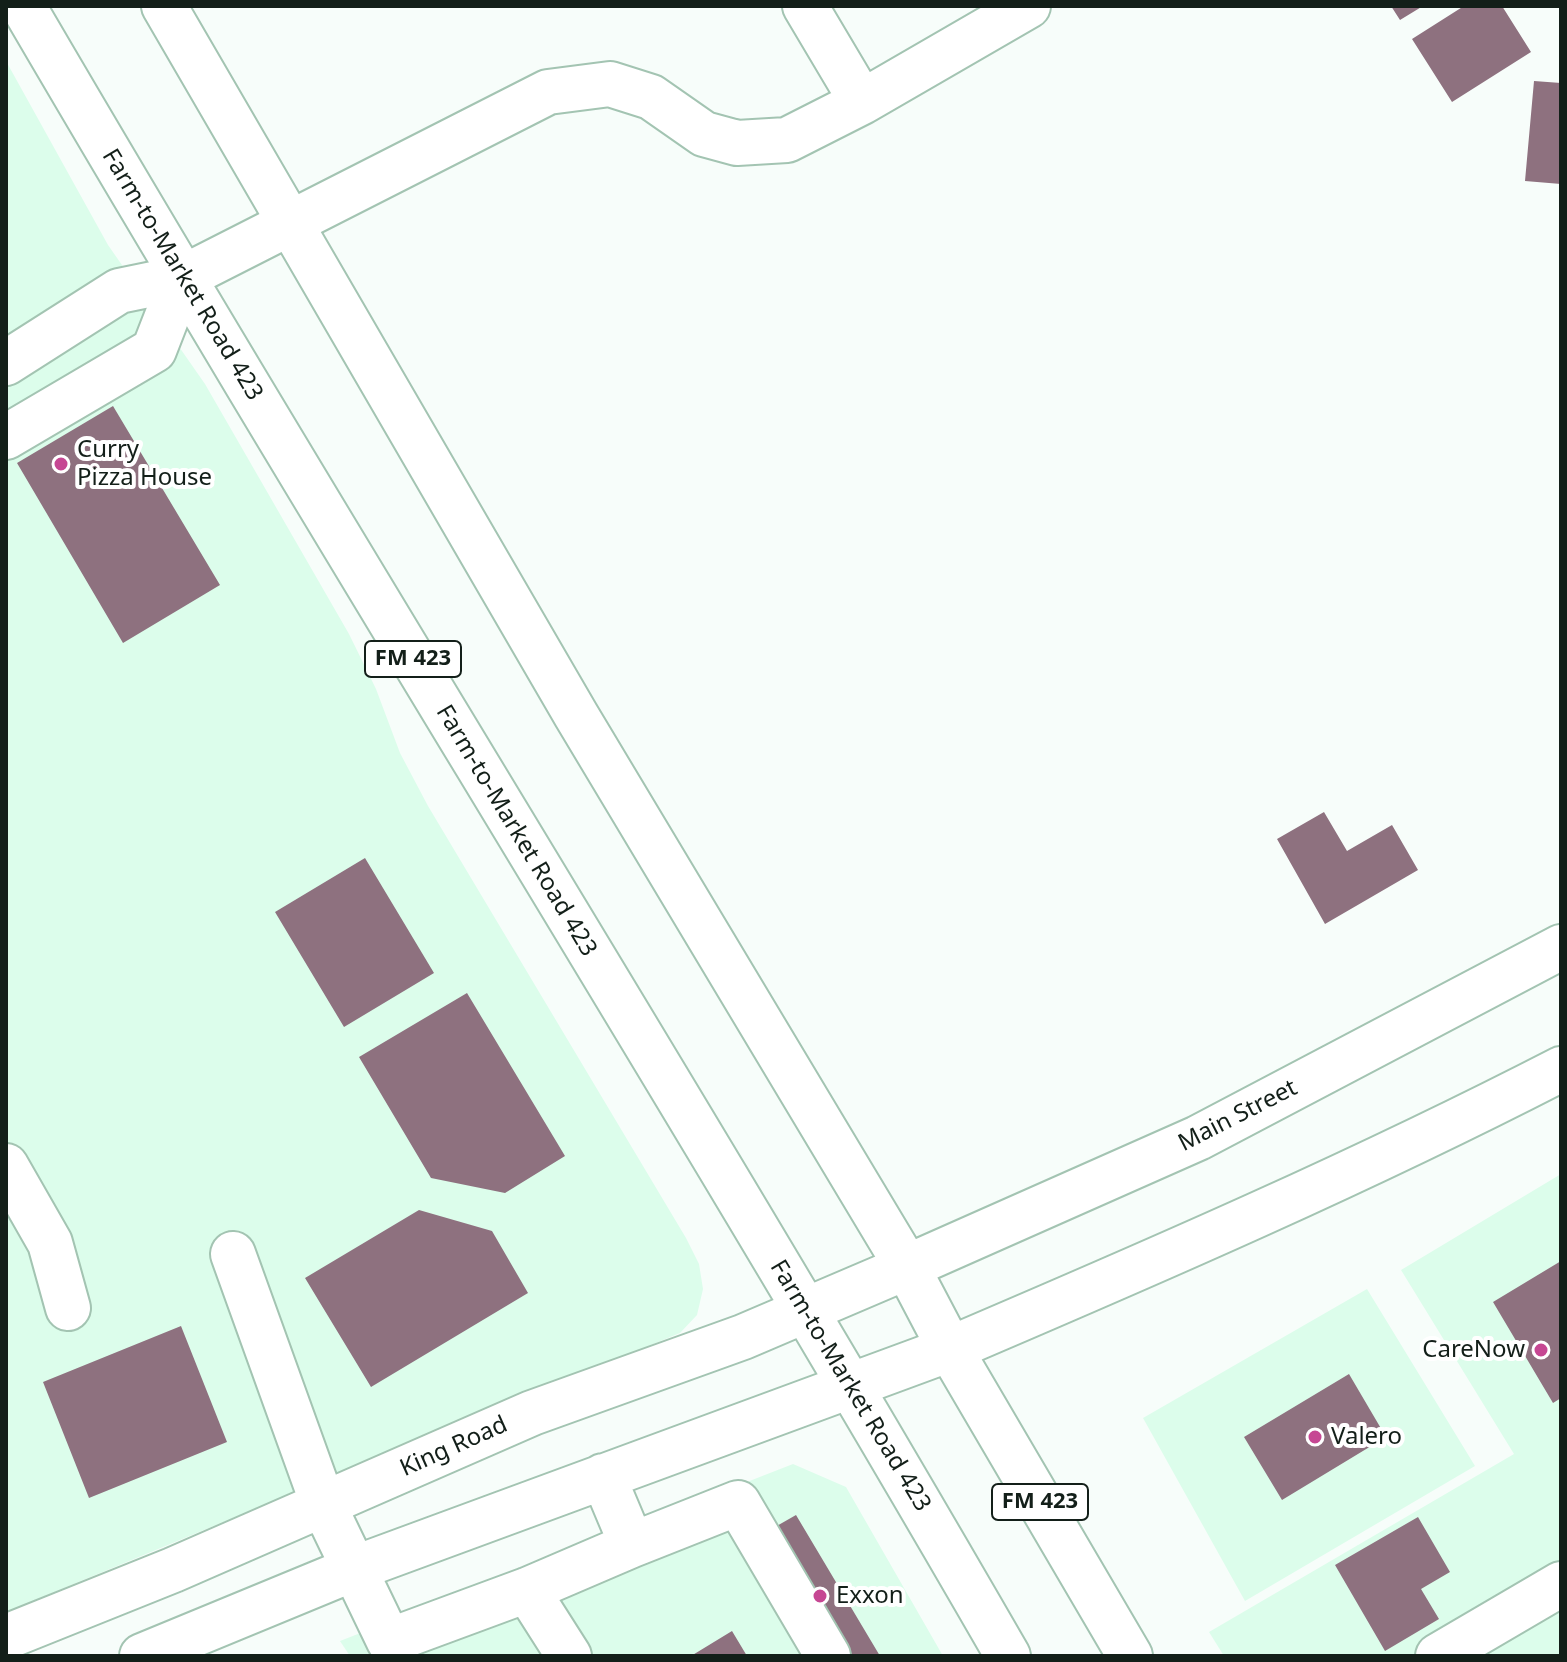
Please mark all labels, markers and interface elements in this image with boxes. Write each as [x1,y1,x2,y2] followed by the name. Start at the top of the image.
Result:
[95,144,269,406] street label: Farm-to-Market Road 423
[77,436,212,492] place label: Curry Pizza House
[52,455,70,473] marker: Curry Pizza House
[365,641,461,677] road number: FM 423
[429,700,603,962] street label: Farm-to-Market Road 423
[1174,1074,1302,1158] street label: Main Street
[763,1255,937,1517] street label: Farm-to-Market Road 423
[1422,1336,1525,1364] place label: CareNow
[1532,1341,1550,1359] marker: CareNow
[396,1411,512,1483] street label: King Road
[1331,1423,1402,1451] place label: Valero
[1306,1428,1324,1446] marker: Valero
[992,1484,1088,1520] road number: FM 423
[836,1582,904,1610] place label: Exxon
[811,1587,829,1605] marker: Exxon

